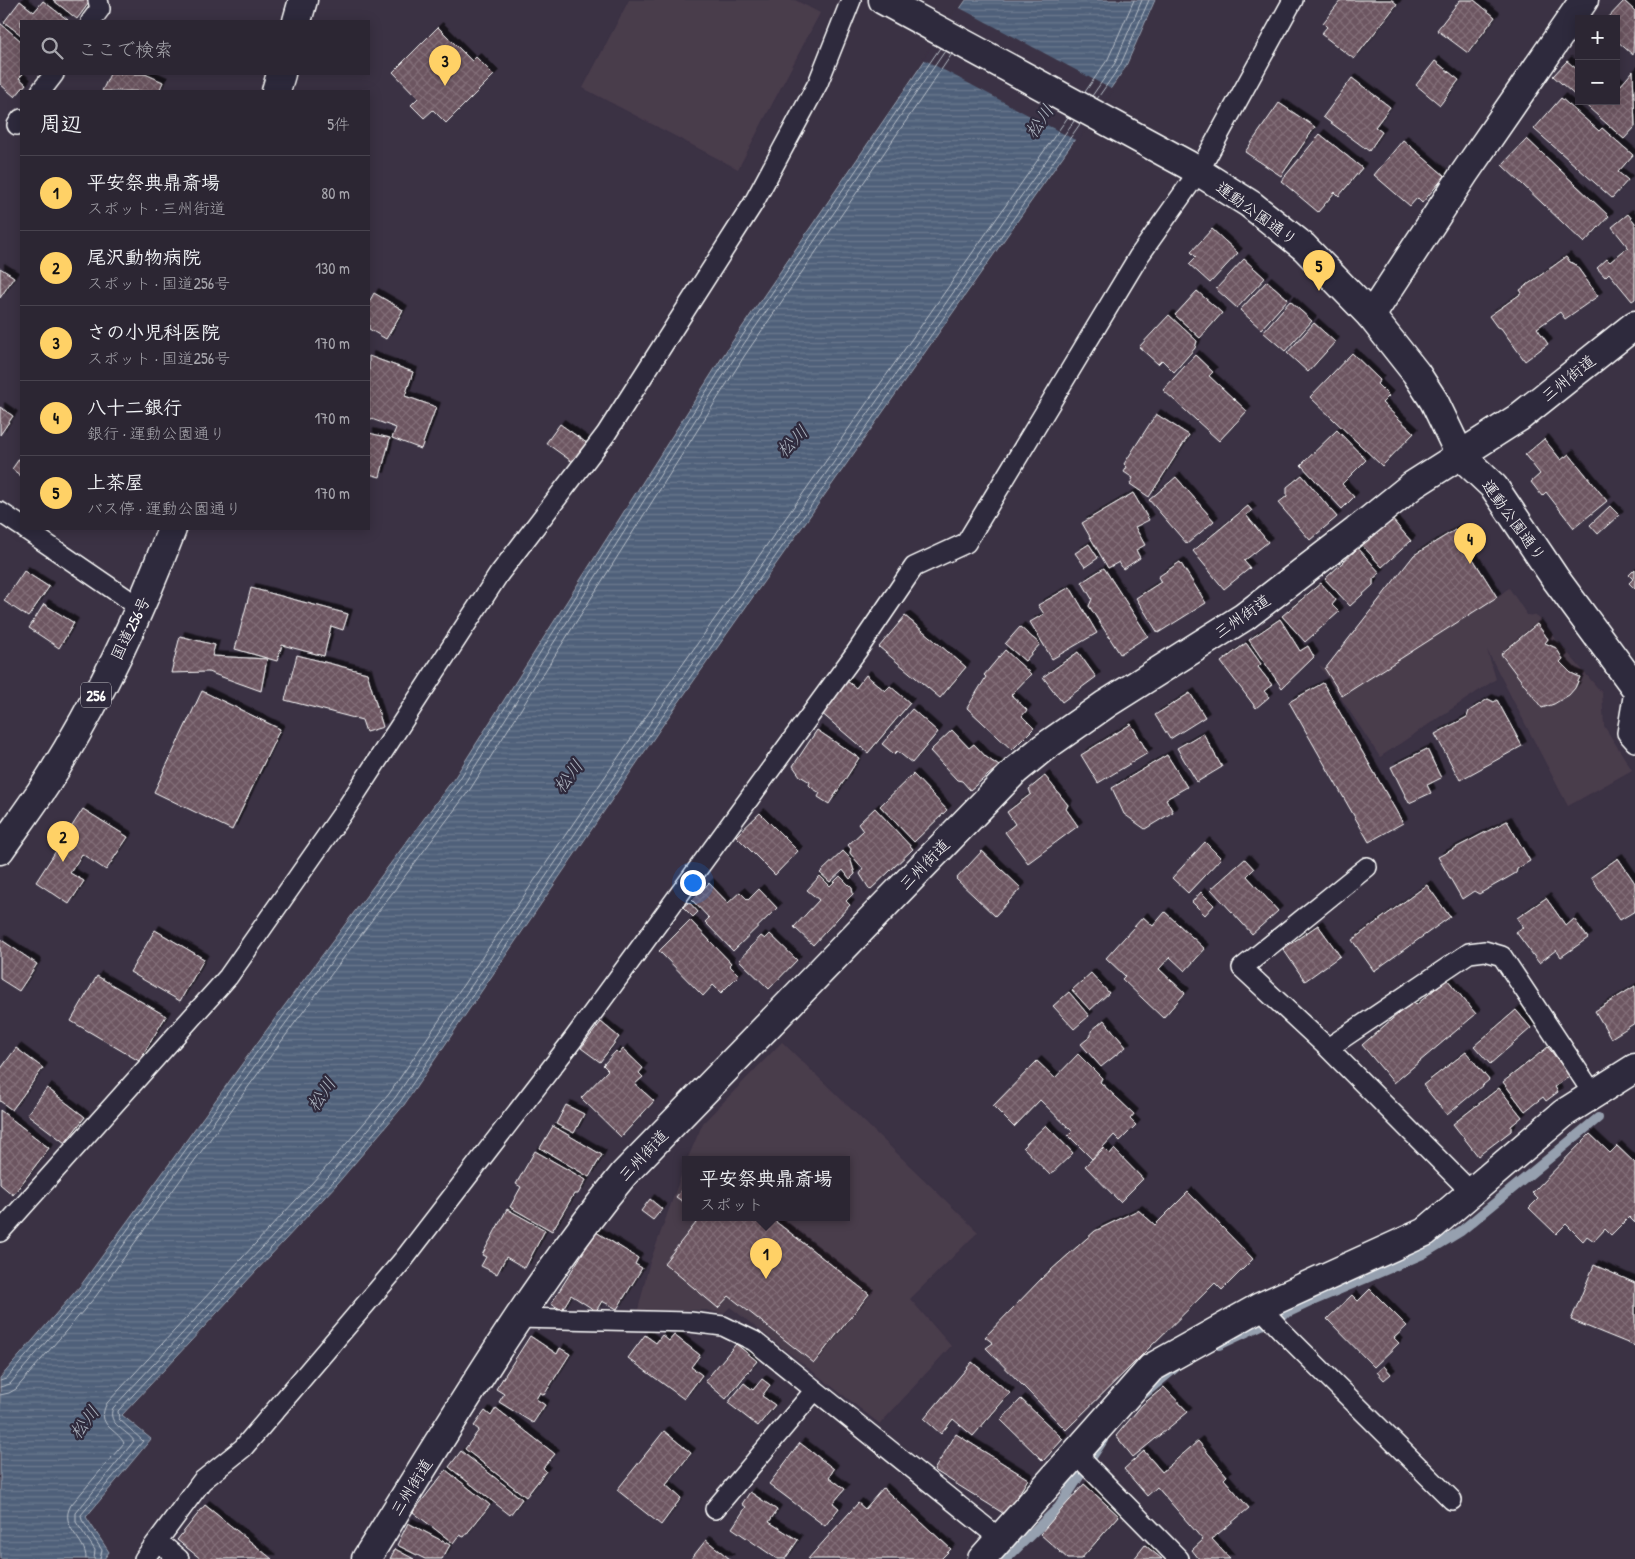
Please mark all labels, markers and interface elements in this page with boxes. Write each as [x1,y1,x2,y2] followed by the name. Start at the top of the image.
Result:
[1575,15,1620,105] map controls
[1575,15,1620,60] button: +
[20,20,370,75] search box
[38,34,66,62] icon: search
[78,36,173,62] text: ここで検索
[429,45,461,86] pin: 3
[1575,60,1620,105] button: −
[1019,99,1059,143] water label: 松川
[40,109,82,138] text: 周辺
[327,113,350,135] text: 5件
[87,169,220,195] text: 平安祭典鼎斎場
[1212,176,1302,250] street label: 運動公園通り
[53,182,59,204] text: 1
[321,182,350,204] text: 80 m
[87,197,226,219] text: スポット · 三州街道
[87,244,201,270] text: 尾沢動物病院
[1303,250,1335,291] pin: 5
[52,257,60,279] text: 2
[315,257,350,279] text: 130 m
[87,272,230,294] text: スポット · 国道256号
[87,319,220,345] text: さの小児科医院
[52,332,60,354] text: 3
[315,332,350,354] text: 170 m
[87,347,230,369] text: スポット · 国道256号
[1536,349,1600,407] street label: 三州街道
[87,394,182,420] text: 八十二銀行
[53,407,59,429] text: 4
[315,407,350,429] text: 170 m
[770,419,814,463] water label: 松川
[87,422,226,444] text: 銀行 · 運動公園通り
[87,469,144,495] text: 上茶屋
[1477,475,1551,565] street label: 運動公園通り
[53,482,59,504] text: 5
[315,482,350,504] text: 170 m
[87,497,242,519] text: バス停 · 運動公園通り
[1454,523,1486,564] pin: 4
[1209,589,1275,643] street label: 三州街道
[105,592,155,664] street label: 国道256号
[81,682,111,708] road number: 256
[547,754,589,798] water label: 松川
[47,821,79,862] pin: 2
[894,833,954,895] street label: 三州街道
[680,870,706,896] your location
[301,1072,341,1116] water label: 松川
[613,1124,673,1186] street label: 三州街道
[682,1156,850,1221] popup
[699,1165,833,1191] text: 平安祭典鼎斎場
[699,1193,764,1215] text: スポット
[750,1238,782,1279] pin: 1
[63,1400,105,1444] water label: 松川
[385,1454,437,1520] street label: 三州街道

